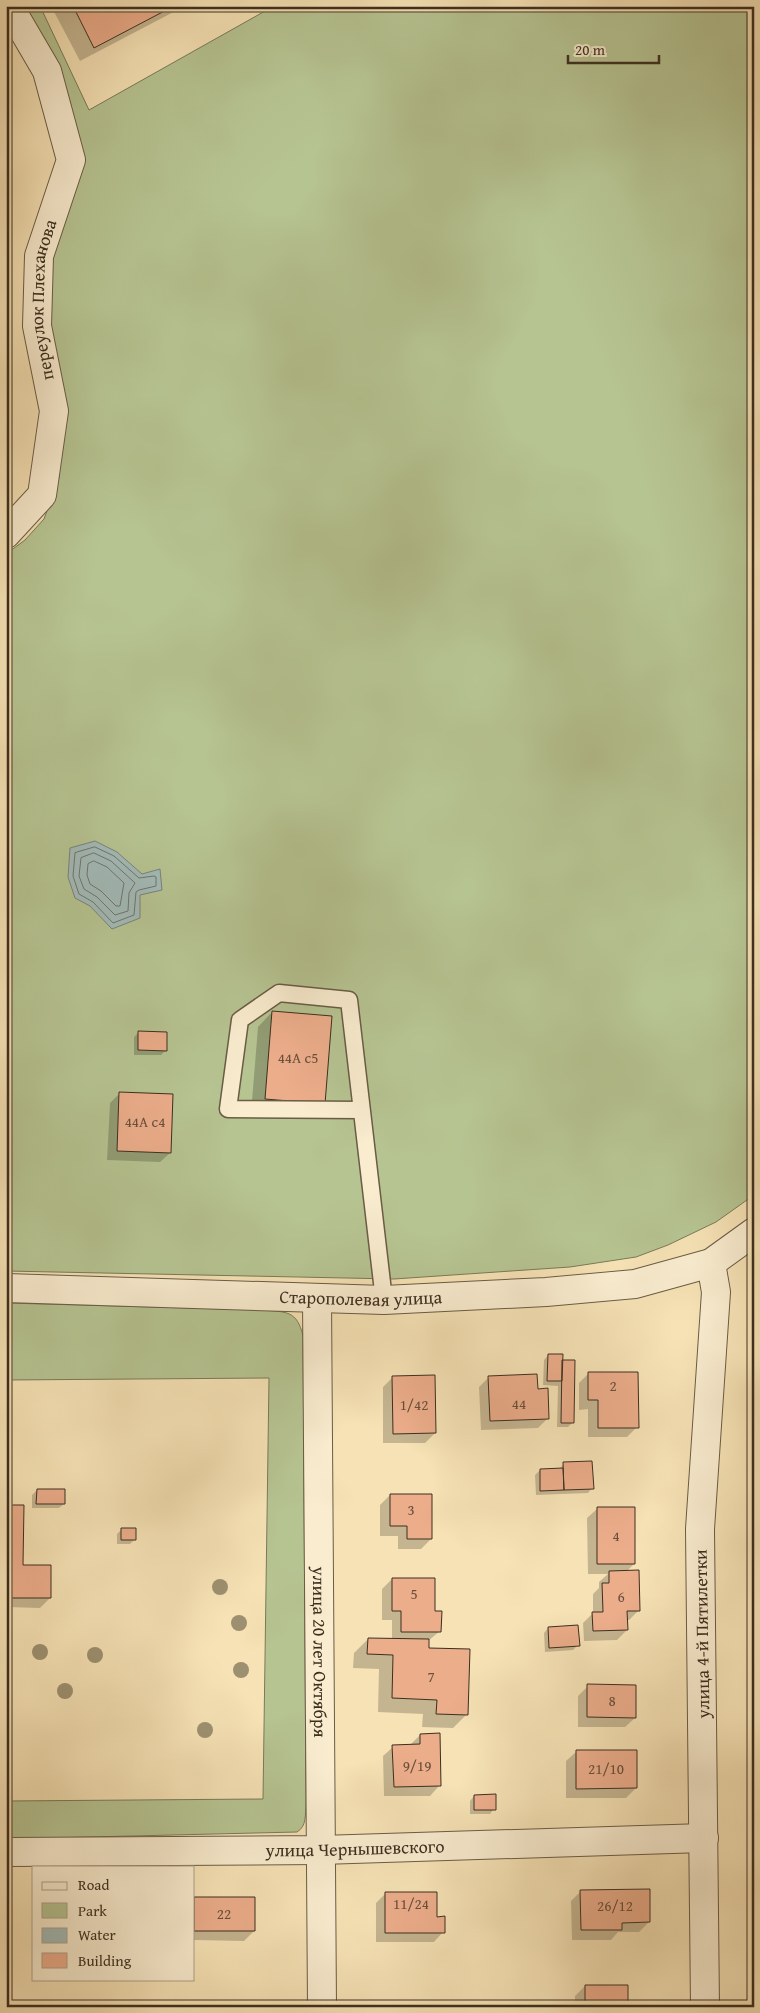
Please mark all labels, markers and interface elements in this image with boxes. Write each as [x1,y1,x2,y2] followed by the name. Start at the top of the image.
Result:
[568,32,659,64] scale bar
[575,39,606,60] text: 20 m
[23,215,63,383] street label: переулок Плеханова
[278,1047,318,1068] house number: 44А с5
[125,1111,165,1132] house number: 44А с4
[279,1283,443,1313] street label: Старополевая улица
[609,1375,617,1396] house number: 2
[512,1393,526,1414] house number: 44
[400,1394,428,1415] house number: 1/42
[407,1499,415,1520] house number: 3
[612,1525,620,1546] house number: 4
[687,1549,716,1720] street label: улица 4-й Пятилетки
[306,1565,334,1738] street label: улица 20 лет Октября
[410,1583,418,1604] house number: 5
[617,1586,625,1607] house number: 6
[427,1666,435,1687] house number: 7
[608,1690,616,1711] house number: 8
[403,1755,431,1776] house number: 9/19
[588,1758,624,1779] house number: 21/10
[264,1832,445,1863] street label: улица Чернышевского
[32,1866,195,1980] legend
[78,1874,109,1895] text: Road
[393,1893,429,1914] house number: 11/24
[597,1895,633,1916] house number: 26/12
[78,1900,107,1921] text: Park
[217,1903,231,1924] house number: 22
[78,1924,116,1945] text: Water
[78,1950,132,1971] text: Building

